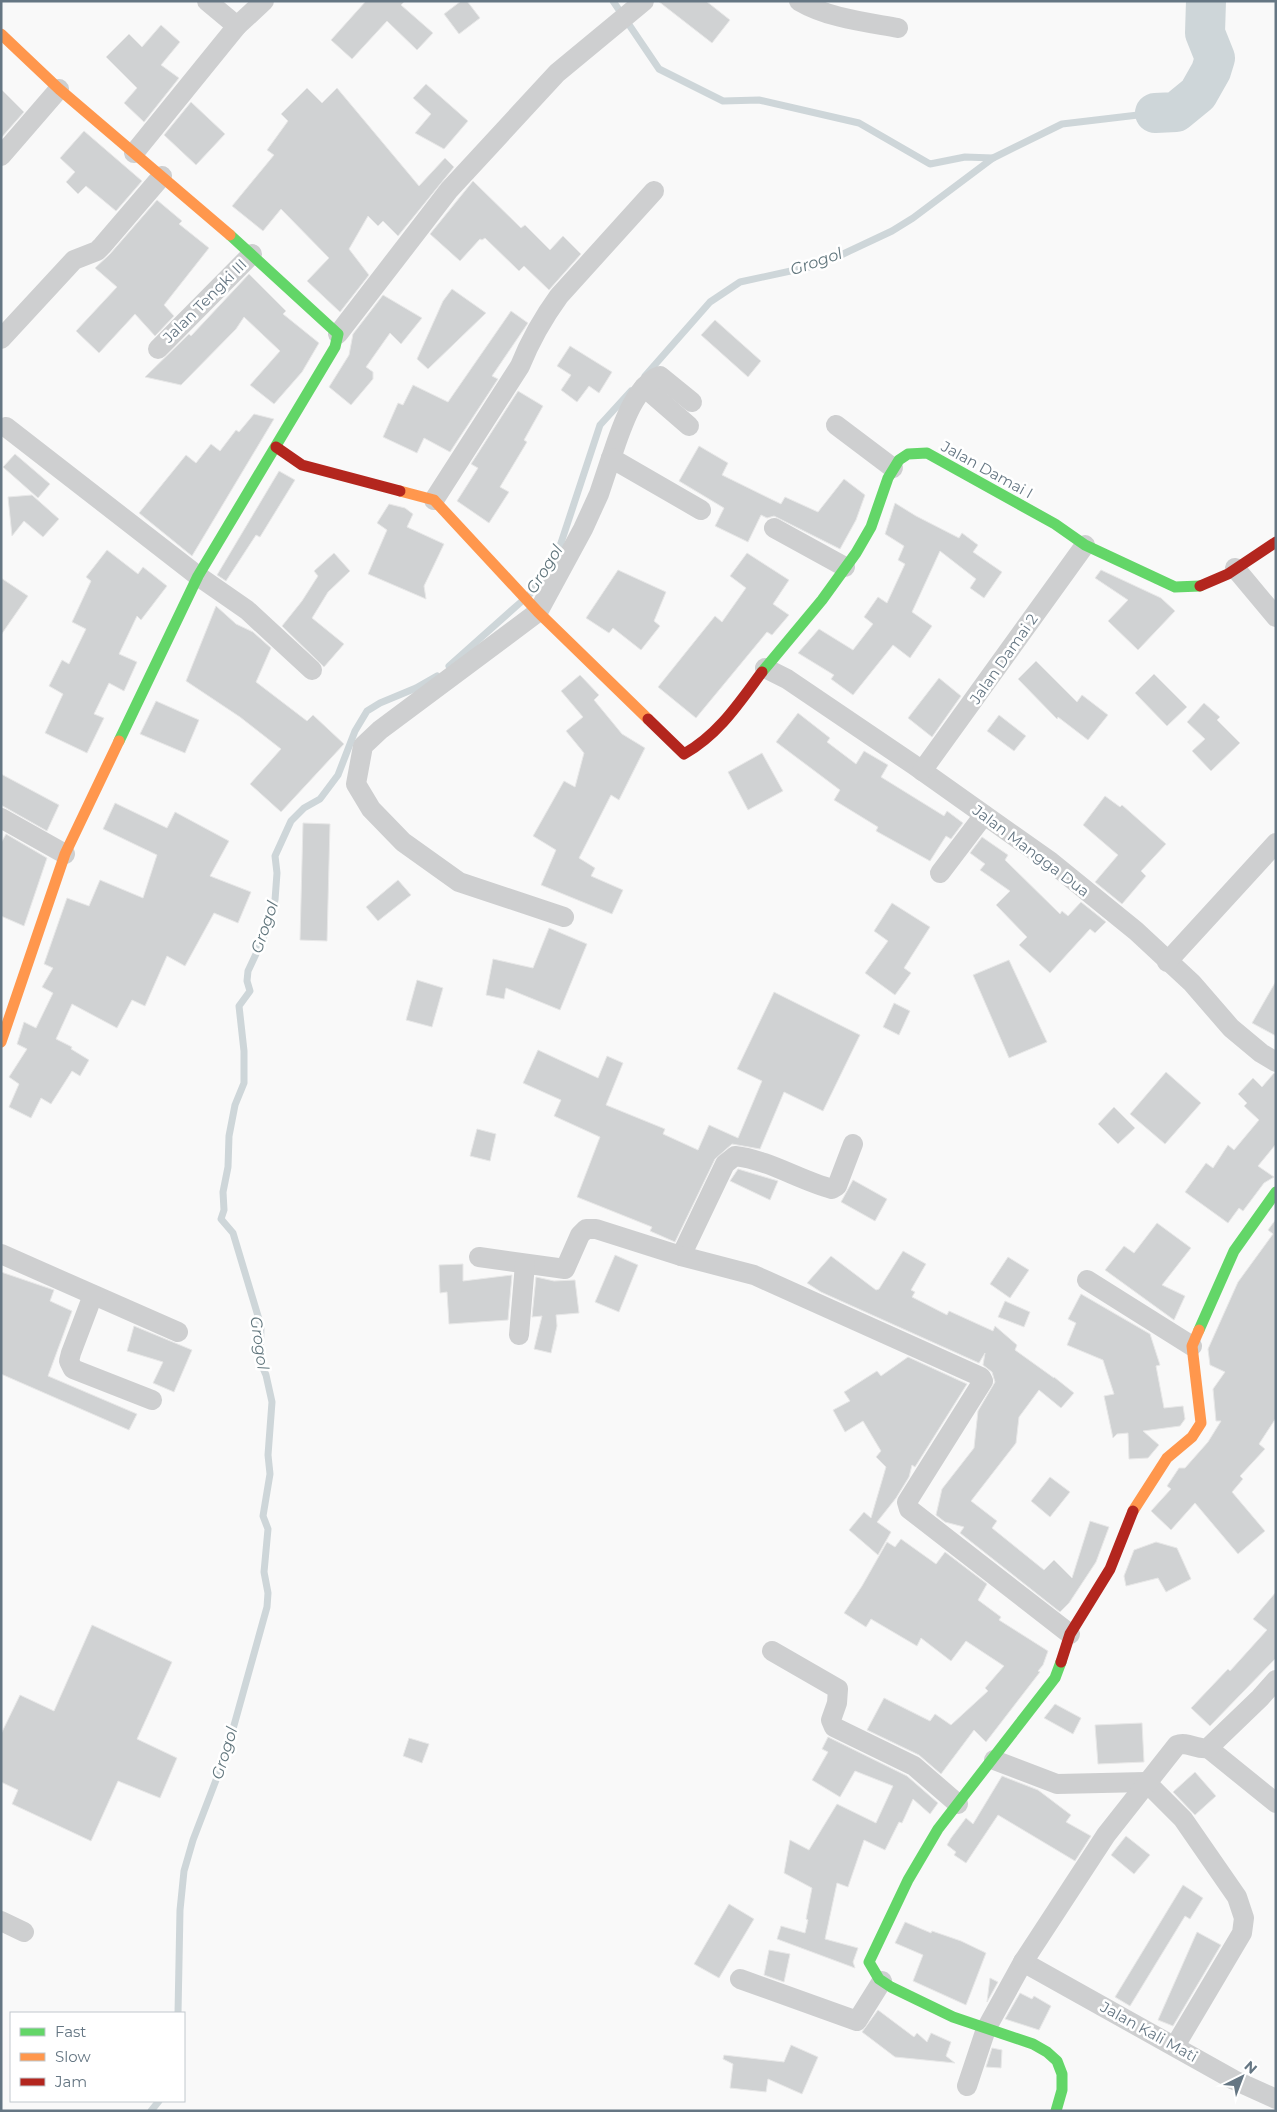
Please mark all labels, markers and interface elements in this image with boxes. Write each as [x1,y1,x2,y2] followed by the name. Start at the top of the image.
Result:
[788,243,845,279] water label: Grogol
[158,255,251,347] street label: Jalan Tengki III
[937,436,1036,503] street label: Jalan Damai I
[522,541,567,597] water label: Grogol
[965,610,1042,708] street label: Jalan Damai 2
[968,800,1093,901] street label: Jalan Mangga Dua
[247,898,282,956] water label: Grogol
[246,1315,273,1372] water label: Grogol
[208,1724,242,1782] water label: Grogol
[1097,1997,1201,2066] street label: Jalan Kali Mati
[10,2012,185,2102] legend
[55,2022,86,2041] text: Fast
[55,2047,91,2066] text: Slow
[1217,2052,1267,2102] north arrow
[1240,2057,1261,2078] text: N
[54,2072,87,2091] text: Jam

